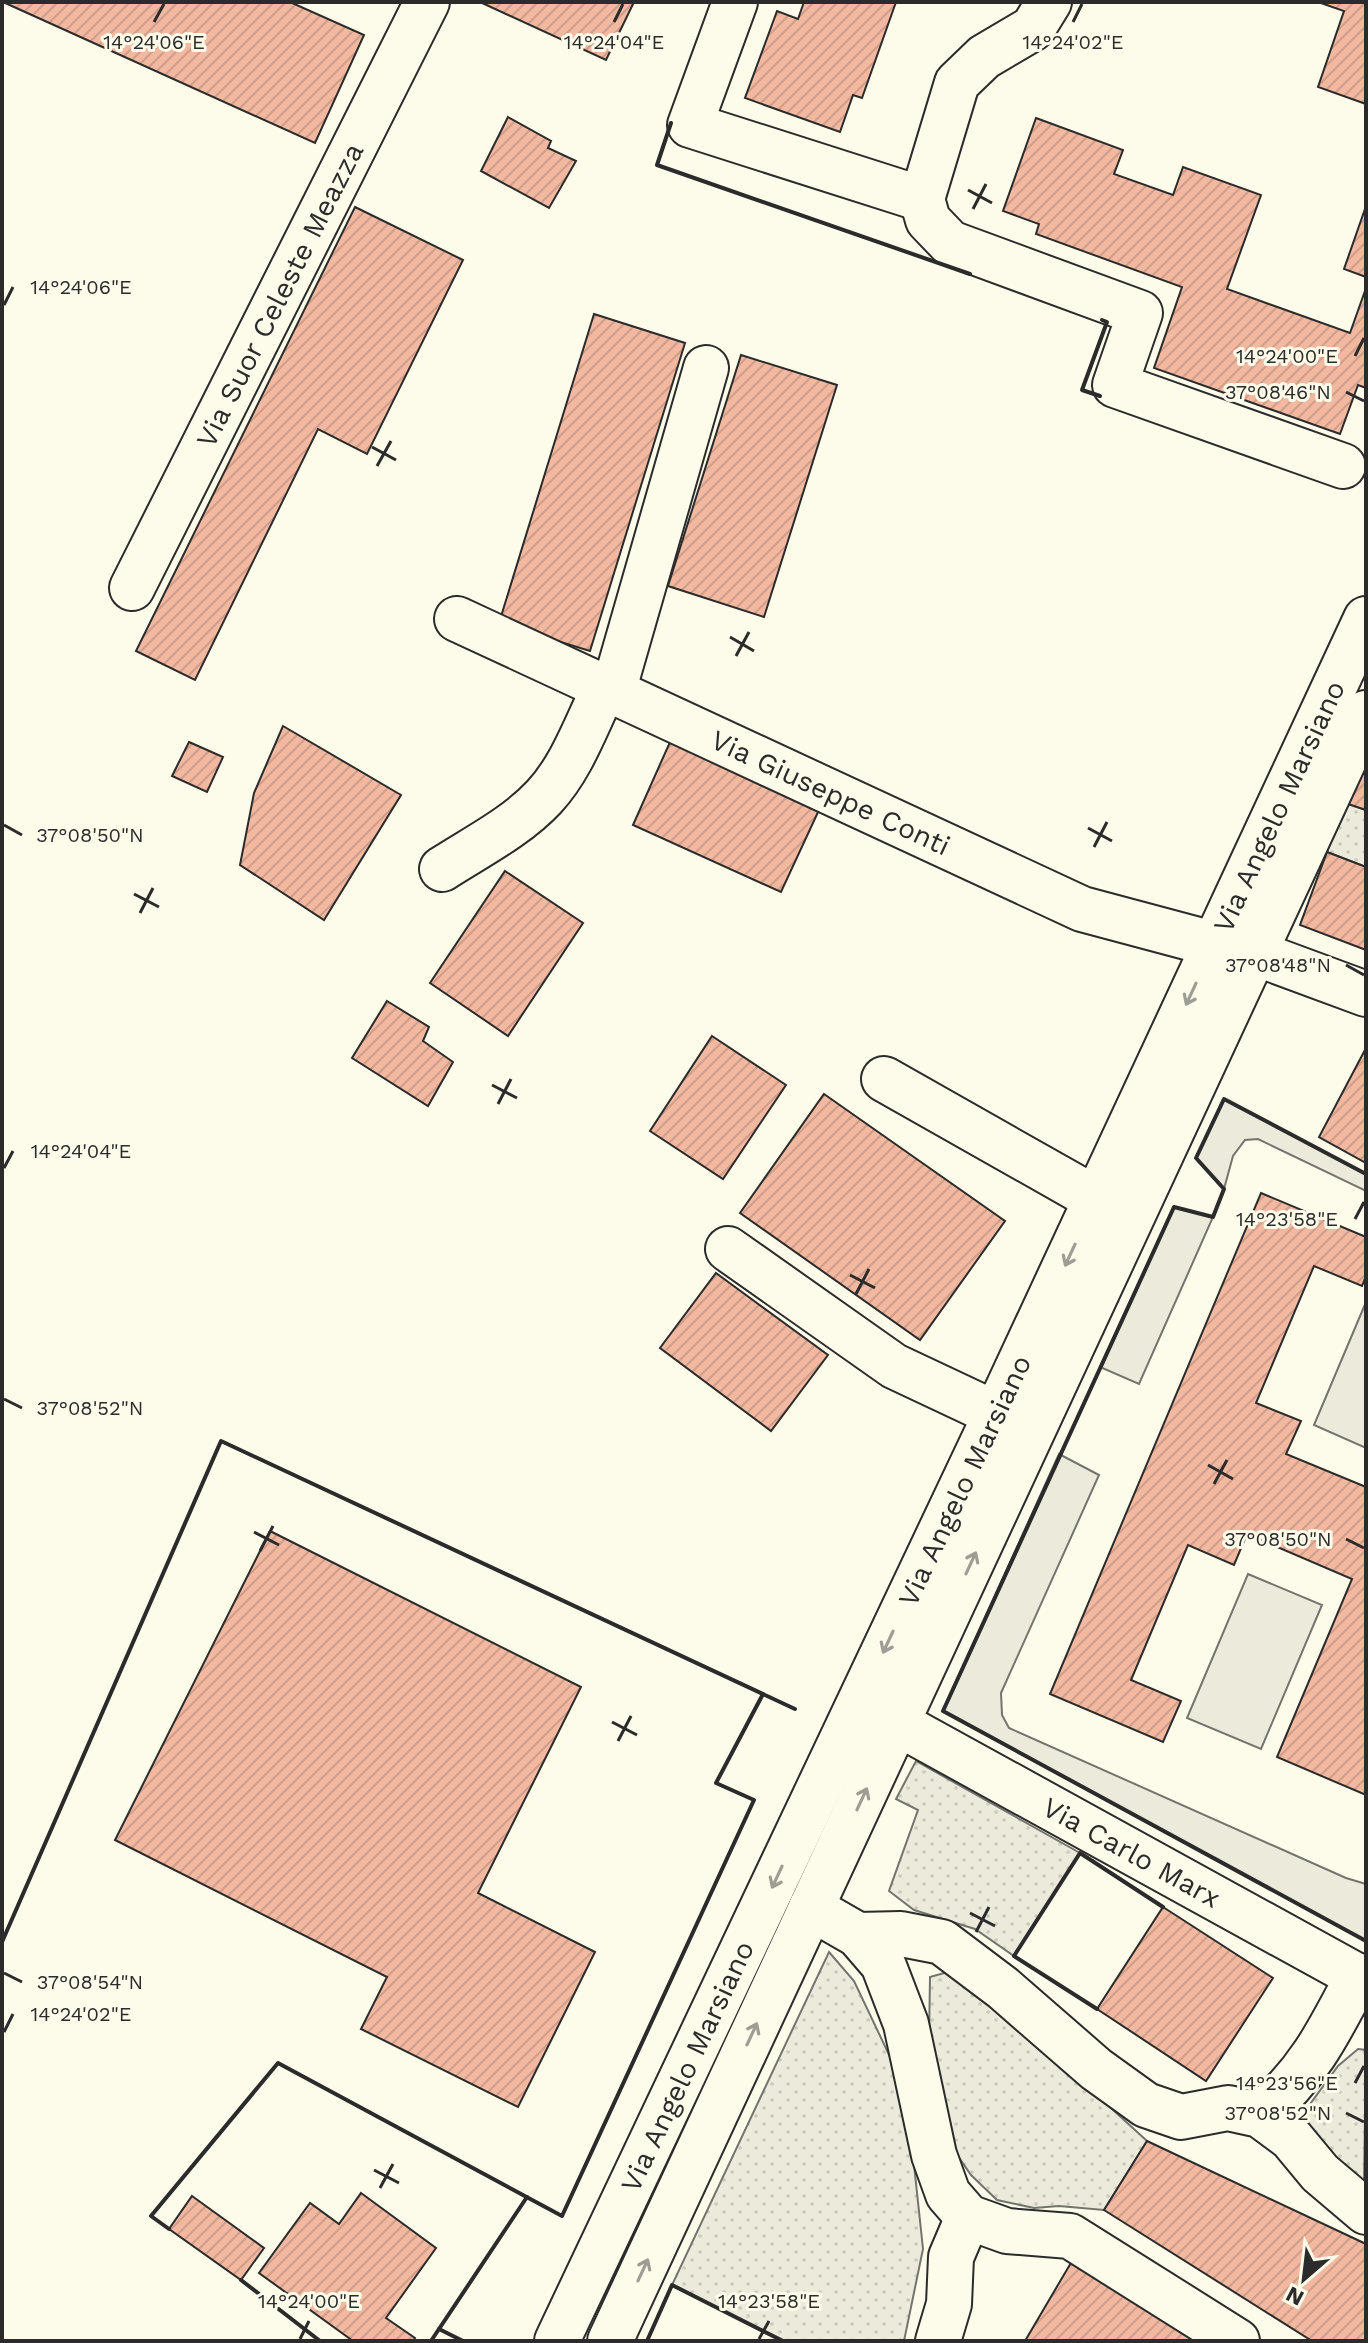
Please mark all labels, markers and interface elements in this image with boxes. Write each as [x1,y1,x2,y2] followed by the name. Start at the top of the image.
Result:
[103,30,205,54] text: 14°24'06"E
[564,30,664,54] text: 14°24'04"E
[1022,30,1124,54] text: 14°24'02"E
[190,137,370,453] street label: Via Suor Celeste Meazza
[30,275,132,299] text: 14°24'06"E
[1236,344,1338,368] text: 14°24'00"E
[1225,380,1331,404] text: 37°08'46"N
[1207,675,1352,938] street label: Via Angelo Marsiano
[706,723,955,862] street label: Via Giuseppe Conti
[36,823,144,847] text: 37°08'50"N
[1225,953,1331,977] text: 37°08'48"N
[1183,981,1198,1005] one-way arrow
[31,1139,131,1163] text: 14°24'04"E
[1236,1207,1338,1231] text: 14°23'58"E
[1062,1243,1077,1267] one-way arrow
[891,1350,1038,1612] street label: Via Angelo Marsiano
[37,1396,143,1420] text: 37°08'52"N
[1224,1527,1332,1551] text: 37°08'50"N
[965,1551,980,1576] one-way arrow
[880,1630,895,1654] one-way arrow
[855,1787,870,1811] one-way arrow
[1037,1790,1226,1915] street label: Via Carlo Marx
[769,1865,784,1889] one-way arrow
[614,1936,761,2197] street label: Via Angelo Marsiano
[37,1970,143,1994] text: 37°08'54"N
[30,2002,132,2026] text: 14°24'02"E
[745,2023,760,2047] one-way arrow
[1236,2071,1338,2095] text: 14°23'56"E
[1225,2101,1331,2125] text: 37°08'52"N
[1264,2239,1344,2319] north arrow
[636,2259,651,2283] one-way arrow
[1282,2281,1308,2311] text: N
[258,2289,360,2313] text: 14°24'00"E
[718,2289,820,2313] text: 14°23'58"E

